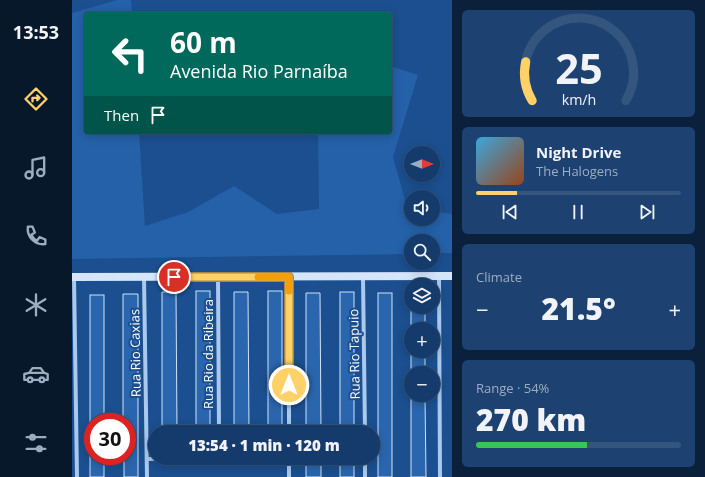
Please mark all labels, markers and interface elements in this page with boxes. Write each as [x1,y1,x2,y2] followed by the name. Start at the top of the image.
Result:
[13,20,59,44] text: 13:53
[170,23,237,61] text: 60 m
[104,28,156,80] icon: left
[555,40,602,96] text: 25
[170,59,348,83] text: Avenida Rio Parnaíba
[22,85,50,113] icon: directions
[561,90,596,109] text: km/h
[147,104,169,126] icon: arrive
[104,105,139,125] text: Then
[536,142,621,162] text: Night Drive
[404,146,440,182] north arrow
[404,146,440,402] map controls
[22,154,50,182] icon: music
[536,162,618,180] text: The Halogens
[404,190,440,226] button: sound
[499,201,521,223] icon: previous
[567,201,589,223] icon: pause
[636,201,658,223] icon: next
[22,222,50,250] icon: phone
[404,234,440,270] button: search
[157,260,191,294] pin
[163,266,185,288] icon: arrive
[476,268,522,286] text: Climate
[404,278,440,314] button: layers
[541,288,616,329] text: 21.5°
[22,291,50,319] icon: climate
[476,294,489,324] text: −
[668,294,681,324] text: +
[199,299,217,409] street label: Rua Rio da Ribeira
[344,308,364,399] street label: Rua Rio Tapuio
[125,309,145,397] street label: Rua Rio Caxias
[404,322,440,358] button: +
[22,360,50,388] icon: car
[268,364,310,406] position arrow
[404,366,440,402] button: −
[476,379,549,397] text: Range · 54%
[476,399,586,440] text: 270 km
[84,413,136,465] speed limit sign: 30
[22,429,50,457] icon: filters
[188,435,340,455] text: 13:54 · 1 min · 120 m

